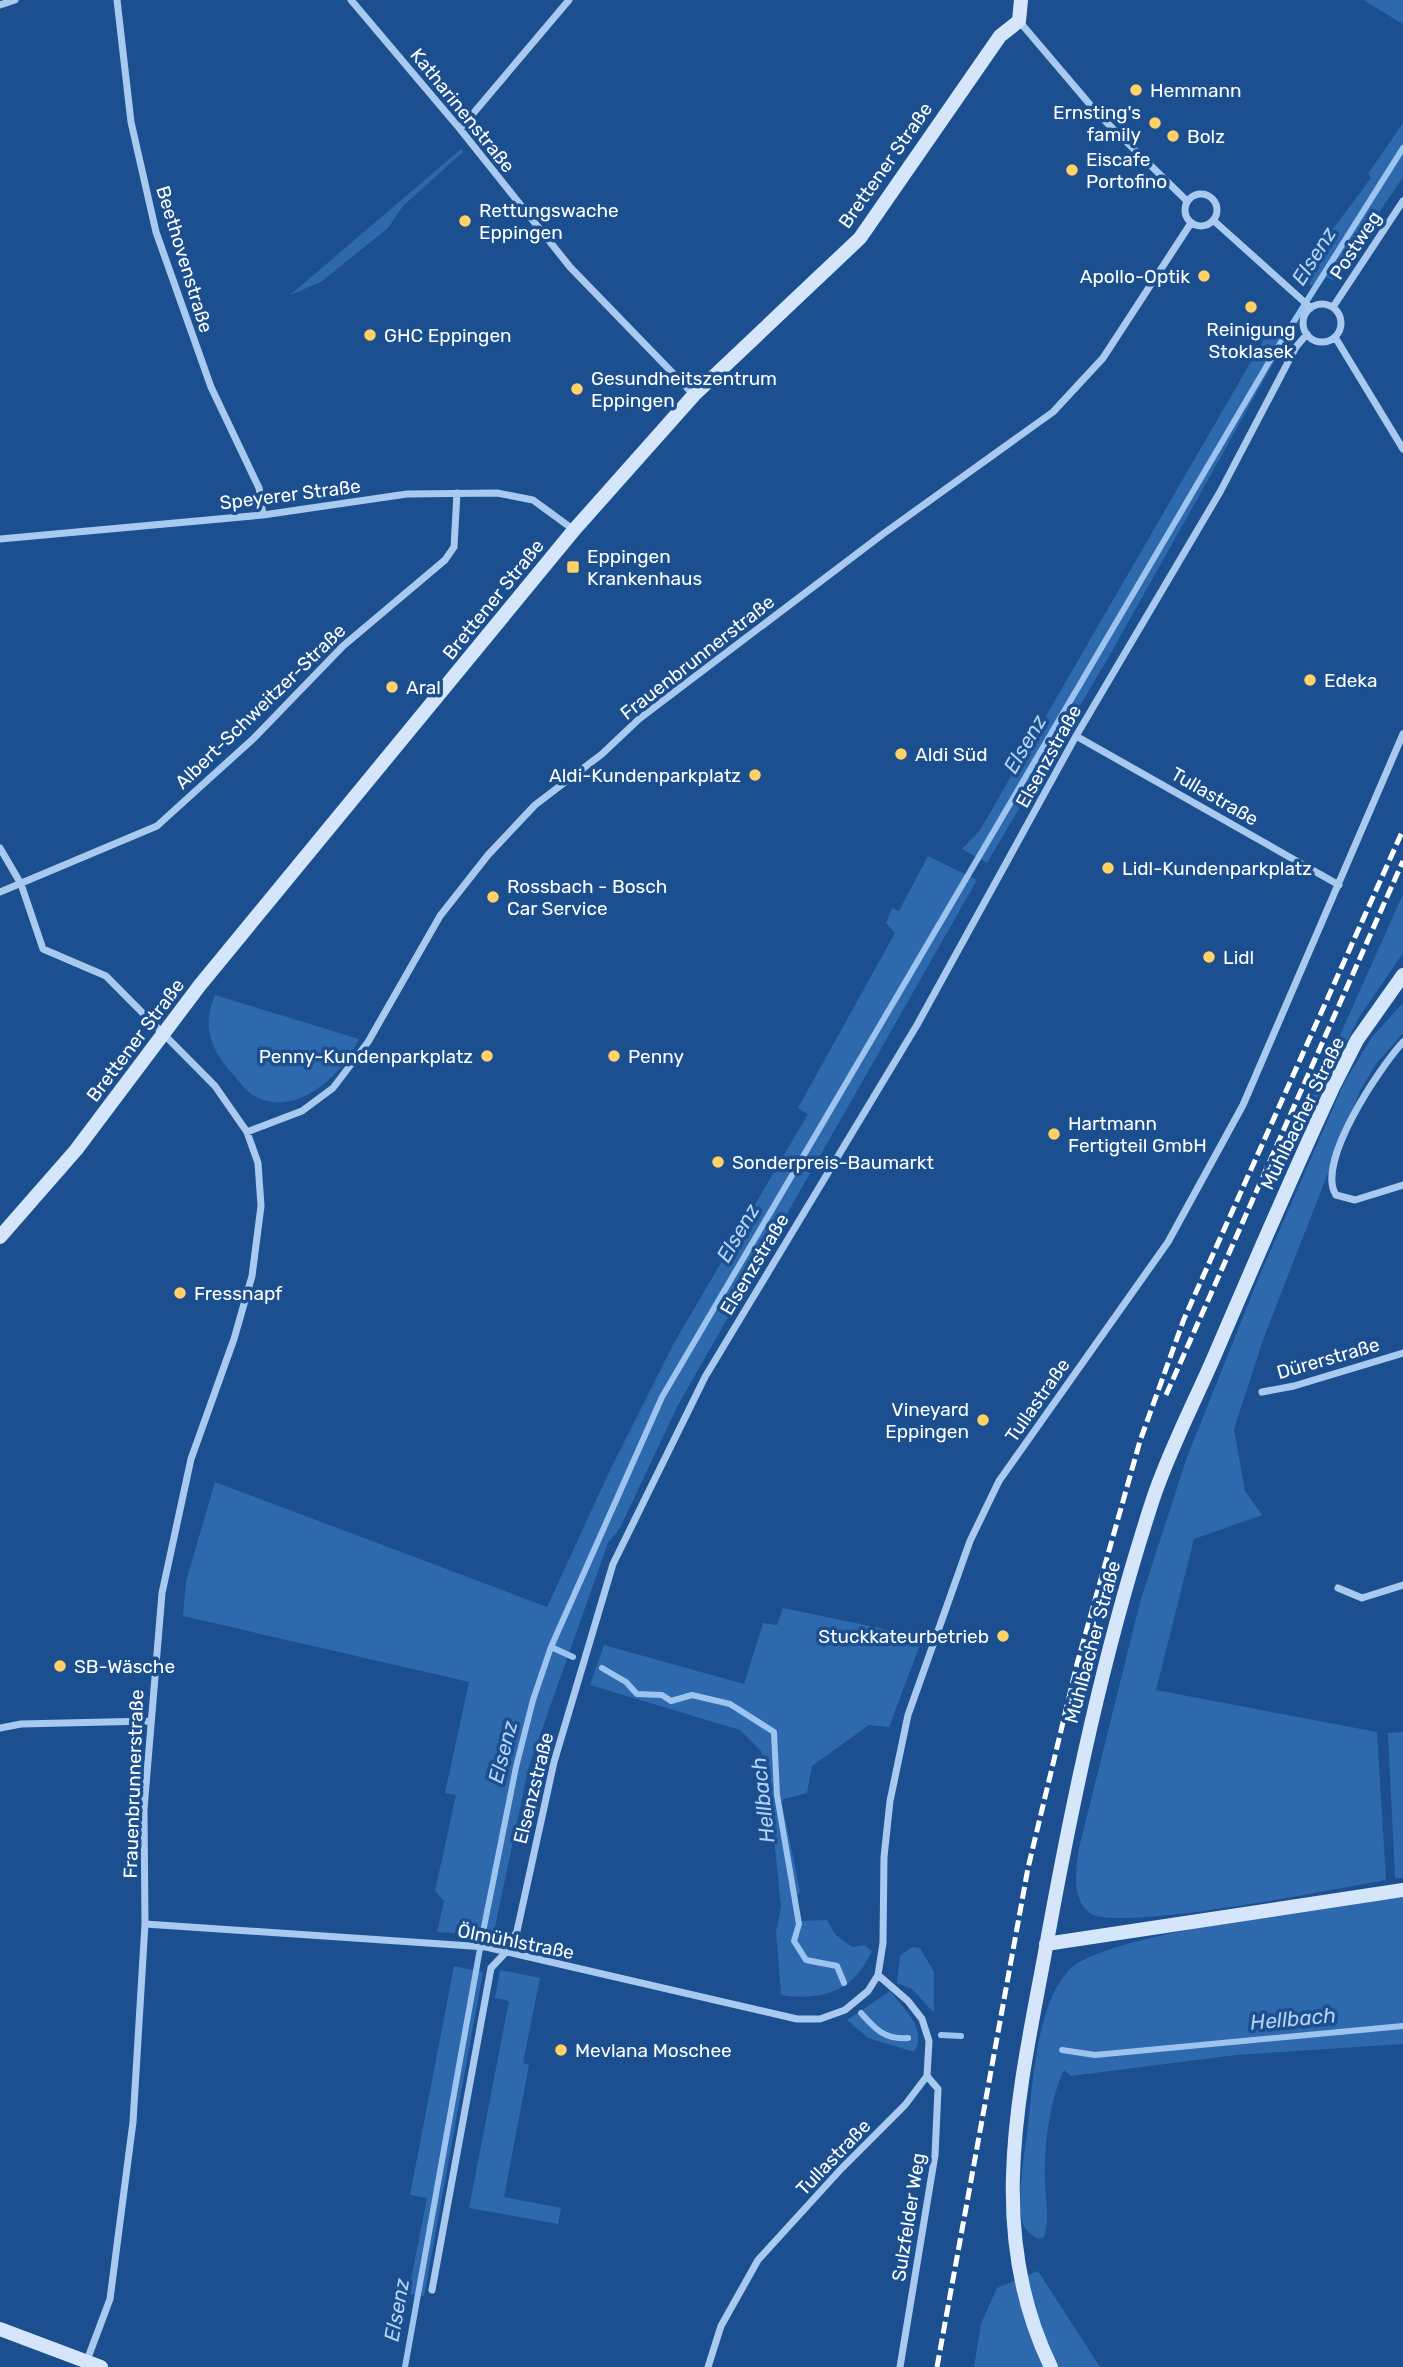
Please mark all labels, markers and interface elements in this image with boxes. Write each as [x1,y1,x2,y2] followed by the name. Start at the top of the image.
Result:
[405,44,520,177] street label: Katharinenstraße
[1150,79,1242,102] place label: Hemmann
[1128,82,1144,98] marker: Hemmann
[834,98,937,233] street label: Brettener Straße
[1053,101,1141,146] place label: Ernsting's family
[1147,115,1163,131] marker: Ernsting's family
[1187,125,1225,148] place label: Bolz
[1165,128,1181,144] marker: Bolz
[1086,148,1167,193] place label: Eiscafe Portofino
[1064,162,1080,178] marker: Eiscafe Portofino
[151,183,218,335] street label: Beethovenstraße
[479,199,619,244] place label: Rettungswache Eppingen
[1325,207,1386,284] street label: Postweg
[457,213,473,229] marker: Rettungswache Eppingen
[1286,222,1341,289] water label: Elsenz
[1080,265,1190,288] place label: Apollo-Optik
[1196,268,1212,284] marker: Apollo-Optik
[1243,299,1259,315] marker: Reinigung Stoklasek
[1206,318,1296,363] place label: Reinigung Stoklasek
[384,324,512,347] place label: GHC Eppingen
[362,327,378,343] marker: GHC Eppingen
[591,367,777,412] place label: Gesundheitszentrum Eppingen
[569,381,585,397] marker: Gesundheitszentrum Eppingen
[218,474,362,515] street label: Speyerer Straße
[438,535,549,664] street label: Brettener Straße
[587,545,702,590] place label: Eppingen Krankenhaus
[565,559,581,575] marker: Eppingen Krankenhaus
[616,590,779,725] street label: Frauenbrunnerstraße
[170,619,350,794] street label: Albert-Schweitzer-Straße
[1324,669,1377,692] place label: Edeka
[1302,672,1318,688] marker: Edeka
[406,676,441,699] place label: Aral
[384,679,400,695] marker: Aral
[1011,701,1086,812] street label: Elsenzstraße
[998,710,1051,778] water label: Elsenz
[915,743,987,766] place label: Aldi Süd
[893,746,909,762] marker: Aldi Süd
[1167,762,1263,831] street label: Tullastraße
[549,764,741,787] place label: Aldi-Kundenparkplatz
[747,767,763,783] marker: Aldi-Kundenparkplatz
[1122,857,1312,880] place label: Lidl-Kundenparkplatz
[1100,860,1116,876] marker: Lidl-Kundenparkplatz
[507,875,667,920] place label: Rossbach - Bosch Car Service
[485,889,501,905] marker: Rossbach - Bosch Car Service
[1223,946,1254,969] place label: Lidl
[1201,949,1217,965] marker: Lidl
[82,974,189,1106] street label: Brettener Straße
[1255,1033,1349,1193] street label: Mühlbacher Straße
[259,1045,473,1068] place label: Penny-Kundenparkplatz
[628,1045,684,1068] place label: Penny
[479,1048,495,1064] marker: Penny-Kundenparkplatz
[606,1048,622,1064] marker: Penny
[1068,1112,1207,1157] place label: Hartmann Fertigteil GmbH
[1046,1126,1062,1142] marker: Hartmann Fertigteil GmbH
[732,1151,935,1174] place label: Sonderpreis-Baumarkt
[710,1154,726,1170] marker: Sonderpreis-Baumarkt
[711,1199,764,1267] water label: Elsenz
[715,1209,794,1319] street label: Elsenzstraße
[194,1282,283,1305] place label: Fressnapf
[172,1285,188,1301] marker: Fressnapf
[1274,1333,1382,1384] street label: Dürerstraße
[1000,1354,1075,1447] street label: Tullastraße
[885,1398,969,1443] place label: Vineyard Eppingen
[975,1412,991,1428] marker: Vineyard Eppingen
[1060,1558,1125,1726] street label: Mühlbacher Straße
[818,1625,989,1648] place label: Stuckkateurbetrieb
[995,1628,1011,1644] marker: Stuckkateurbetrieb
[74,1655,175,1678] place label: SB-Wäsche
[52,1658,68,1674] marker: SB-Wäsche
[119,1689,148,1879] street label: Frauenbrunnerstraße
[483,1718,522,1786] water label: Elsenz
[509,1730,558,1846] street label: Elsenzstraße
[746,1756,779,1844] water label: Hellbach
[456,1919,576,1964] street label: Ölmühlstraße
[1249,2002,1337,2035] water label: Hellbach
[575,2039,732,2062] place label: Mevlana Moschee
[553,2042,569,2058] marker: Mevlana Moschee
[791,2114,875,2200] street label: Tullastraße
[887,2151,930,2283] street label: Sulzfelder Weg
[379,2276,414,2343] water label: Elsenz

